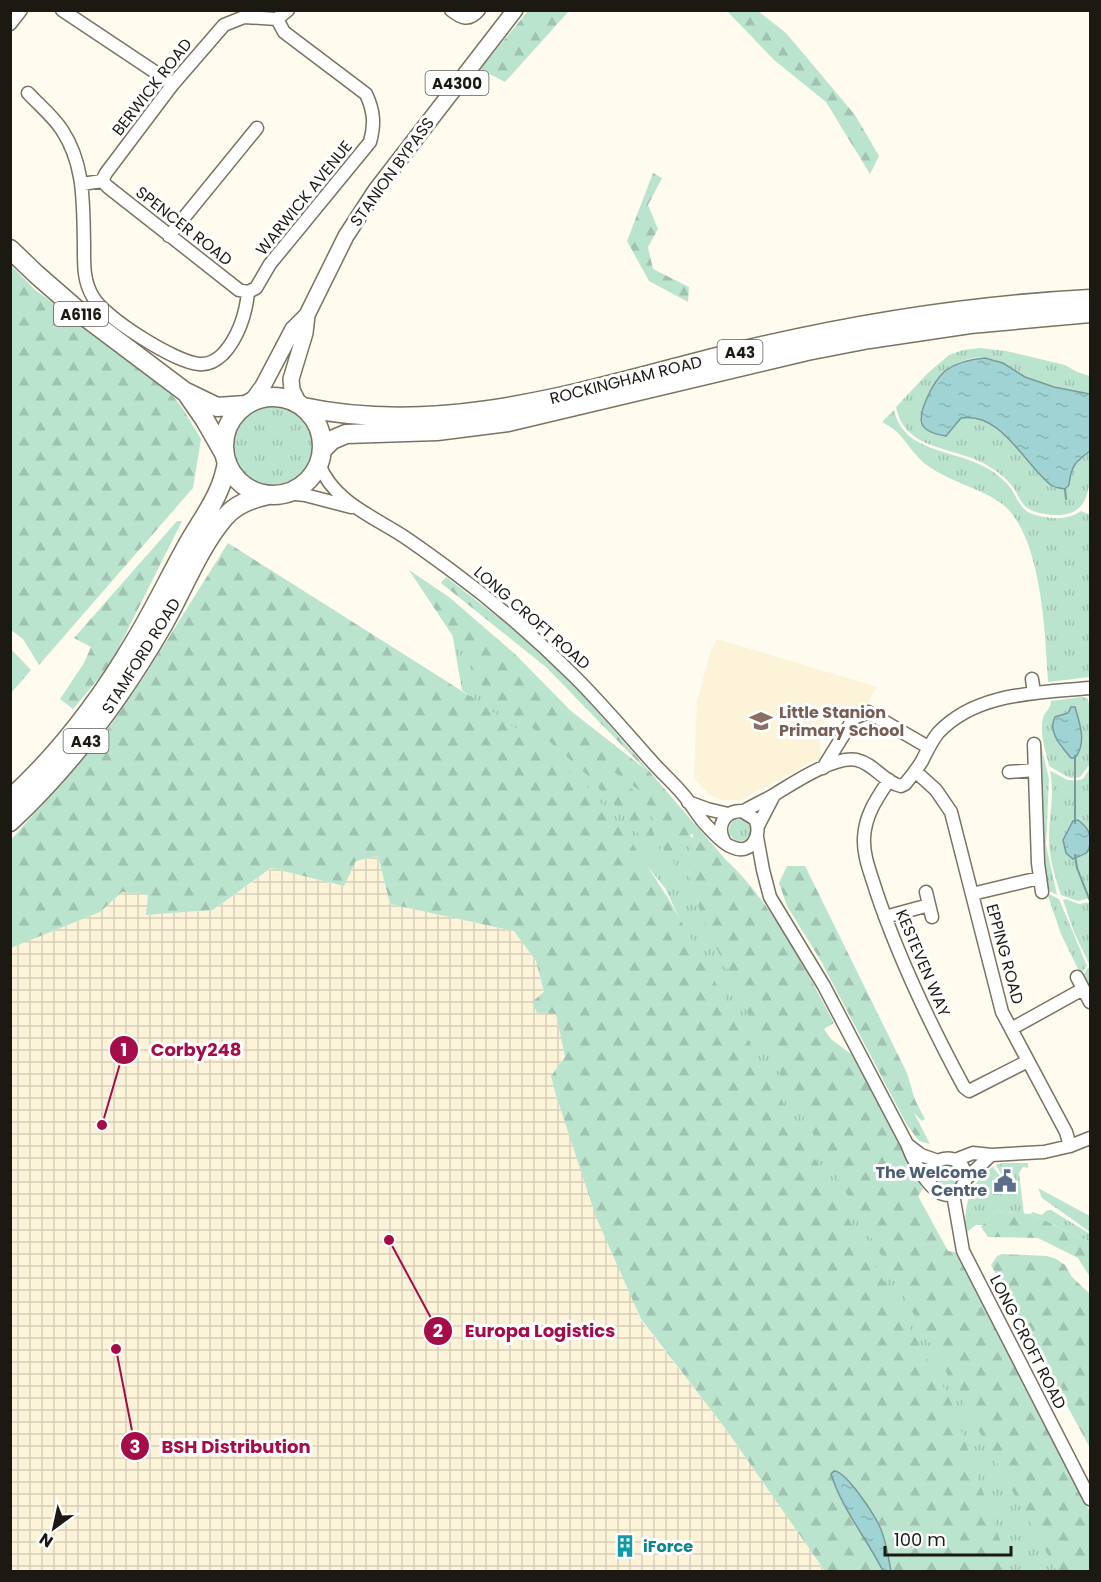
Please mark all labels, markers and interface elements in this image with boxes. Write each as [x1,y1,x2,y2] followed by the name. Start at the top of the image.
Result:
[107,33,197,141] street label: BERWICK ROAD
[426,71,488,95] road number: A4300
[344,113,440,231] street label: STANION BYPASS
[250,136,358,260] street label: WARWICK AVENUE
[131,181,237,271] street label: SPENCER ROAD
[54,302,108,326] road number: A6116
[718,340,762,364] road number: A43
[547,350,705,410] street label: ROCKINGHAM ROAD
[469,561,595,675] street label: LONG CROFT ROAD
[96,594,186,718] street label: STAMFORD ROAD
[779,701,904,742] place label: Little Stanion Primary School
[748,708,774,734] school or university icon: Little Stanion Primary School
[64,729,109,753] road number: A43
[981,901,1029,1007] street label: EPPING ROAD
[890,906,956,1021] street label: KESTEVEN WAY
[109,1032,253,1068] callout: Corby248
[121,1037,127,1062] text: 1
[151,1037,241,1062] text: Corby248
[875,1161,987,1202] place label: The Welcome Centre
[992,1168,1018,1194] public building icon: The Welcome Centre
[984,1271,1072,1413] street label: LONG CROFT ROAD
[423,1313,627,1349] callout: Europa Logistics
[433,1318,443,1343] text: 2
[465,1318,615,1343] text: Europa Logistics
[120,1428,323,1464] callout: BSH Distribution
[130,1434,140,1459] text: 3
[161,1434,311,1459] text: BSH Distribution
[24,1498,84,1558] north arrow
[885,1519,1011,1557] scale bar
[35,1527,57,1553] text: N
[894,1527,946,1552] text: 100 m
[612,1533,638,1559] building icon: iForce
[643,1535,693,1558] place label: iForce

